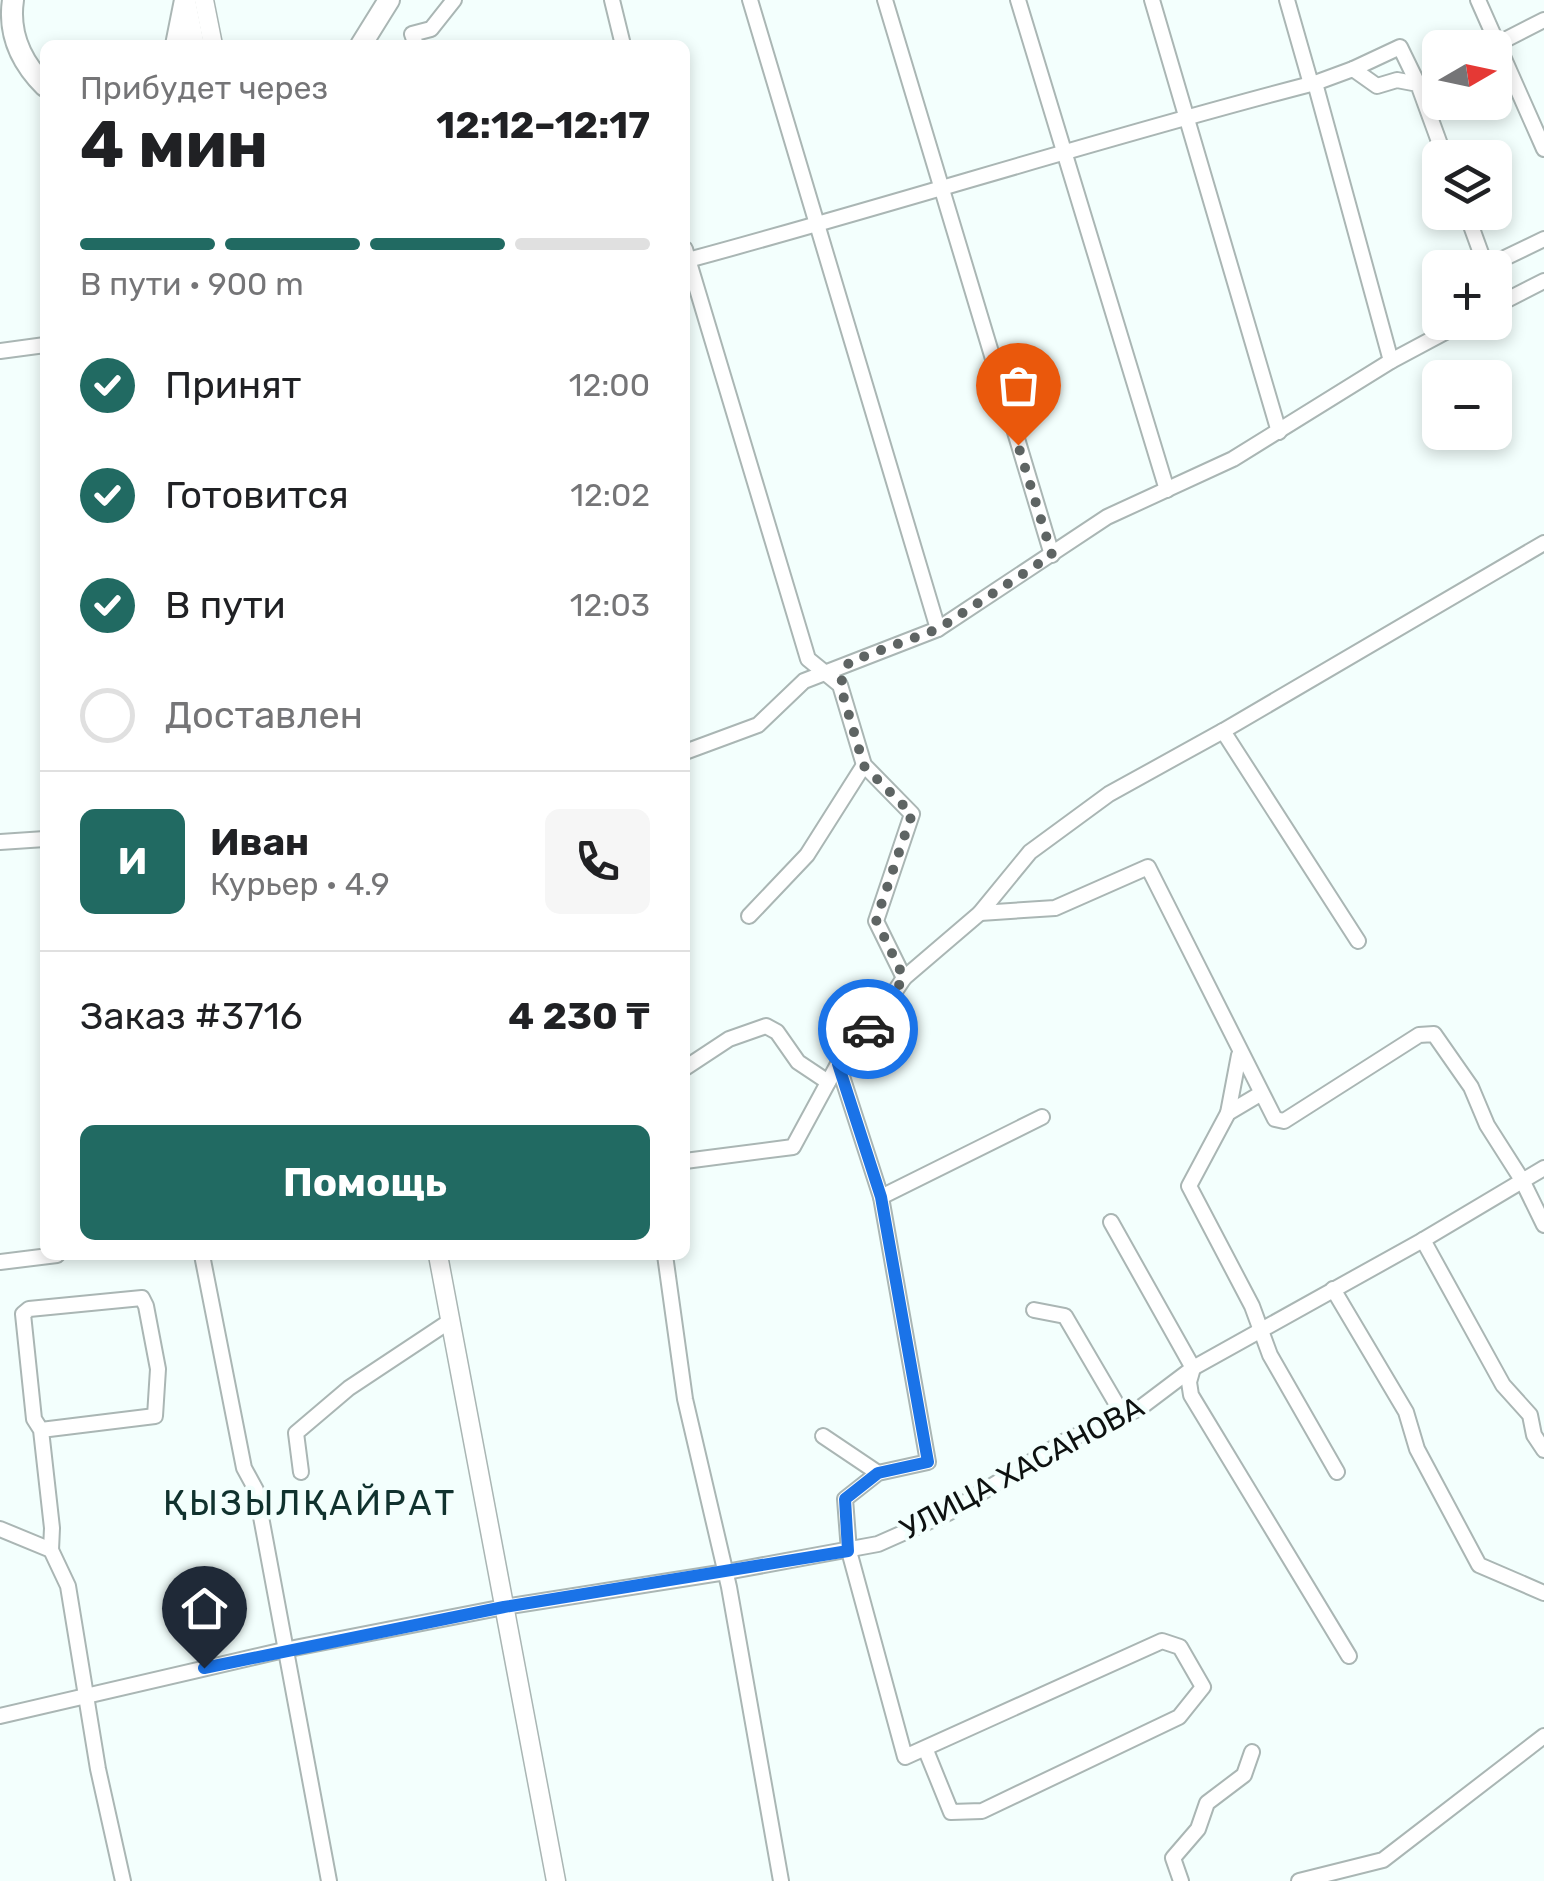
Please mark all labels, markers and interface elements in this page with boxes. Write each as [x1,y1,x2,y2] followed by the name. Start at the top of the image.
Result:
[1422,30,1512,120] north arrow
[1422,30,1512,450] map controls
[80,69,328,107] text: Прибудет через
[436,102,650,148] text: 12:12–12:17
[80,106,268,183] text: 4 мин
[1422,140,1512,230] button: layers
[1422,250,1512,340] button: +
[80,265,304,303] text: В пути · 900 m
[976,343,1061,446] pin
[80,358,135,413] icon: check
[991,358,1046,413] icon: bag
[1422,360,1512,450] button: −
[165,362,301,408] text: Принят
[569,366,650,404] text: 12:00
[80,468,135,523] icon: check
[165,472,349,518] text: Готовится
[570,476,650,514] text: 12:02
[80,578,135,633] icon: check
[165,582,286,628] text: В пути
[570,586,650,624] text: 12:03
[165,692,363,738] text: Доставлен
[545,809,650,914] button: phone
[210,819,309,865] text: Иван
[118,838,147,884] text: И
[210,865,390,903] text: Курьер · 4.9
[818,979,918,1079] courier
[80,993,303,1039] text: Заказ #3716
[508,993,650,1039] text: 4 230 ₸
[841,1002,896,1057] icon: car
[80,1125,650,1240] button: Помощь
[894,1389,1150,1547] street label: УЛИЦА ХАСАНОВА
[163,1482,457,1524] district label: ҚЫЗЫЛҚАЙРАТ
[162,1566,247,1669] pin
[177,1581,232,1636] icon: home

